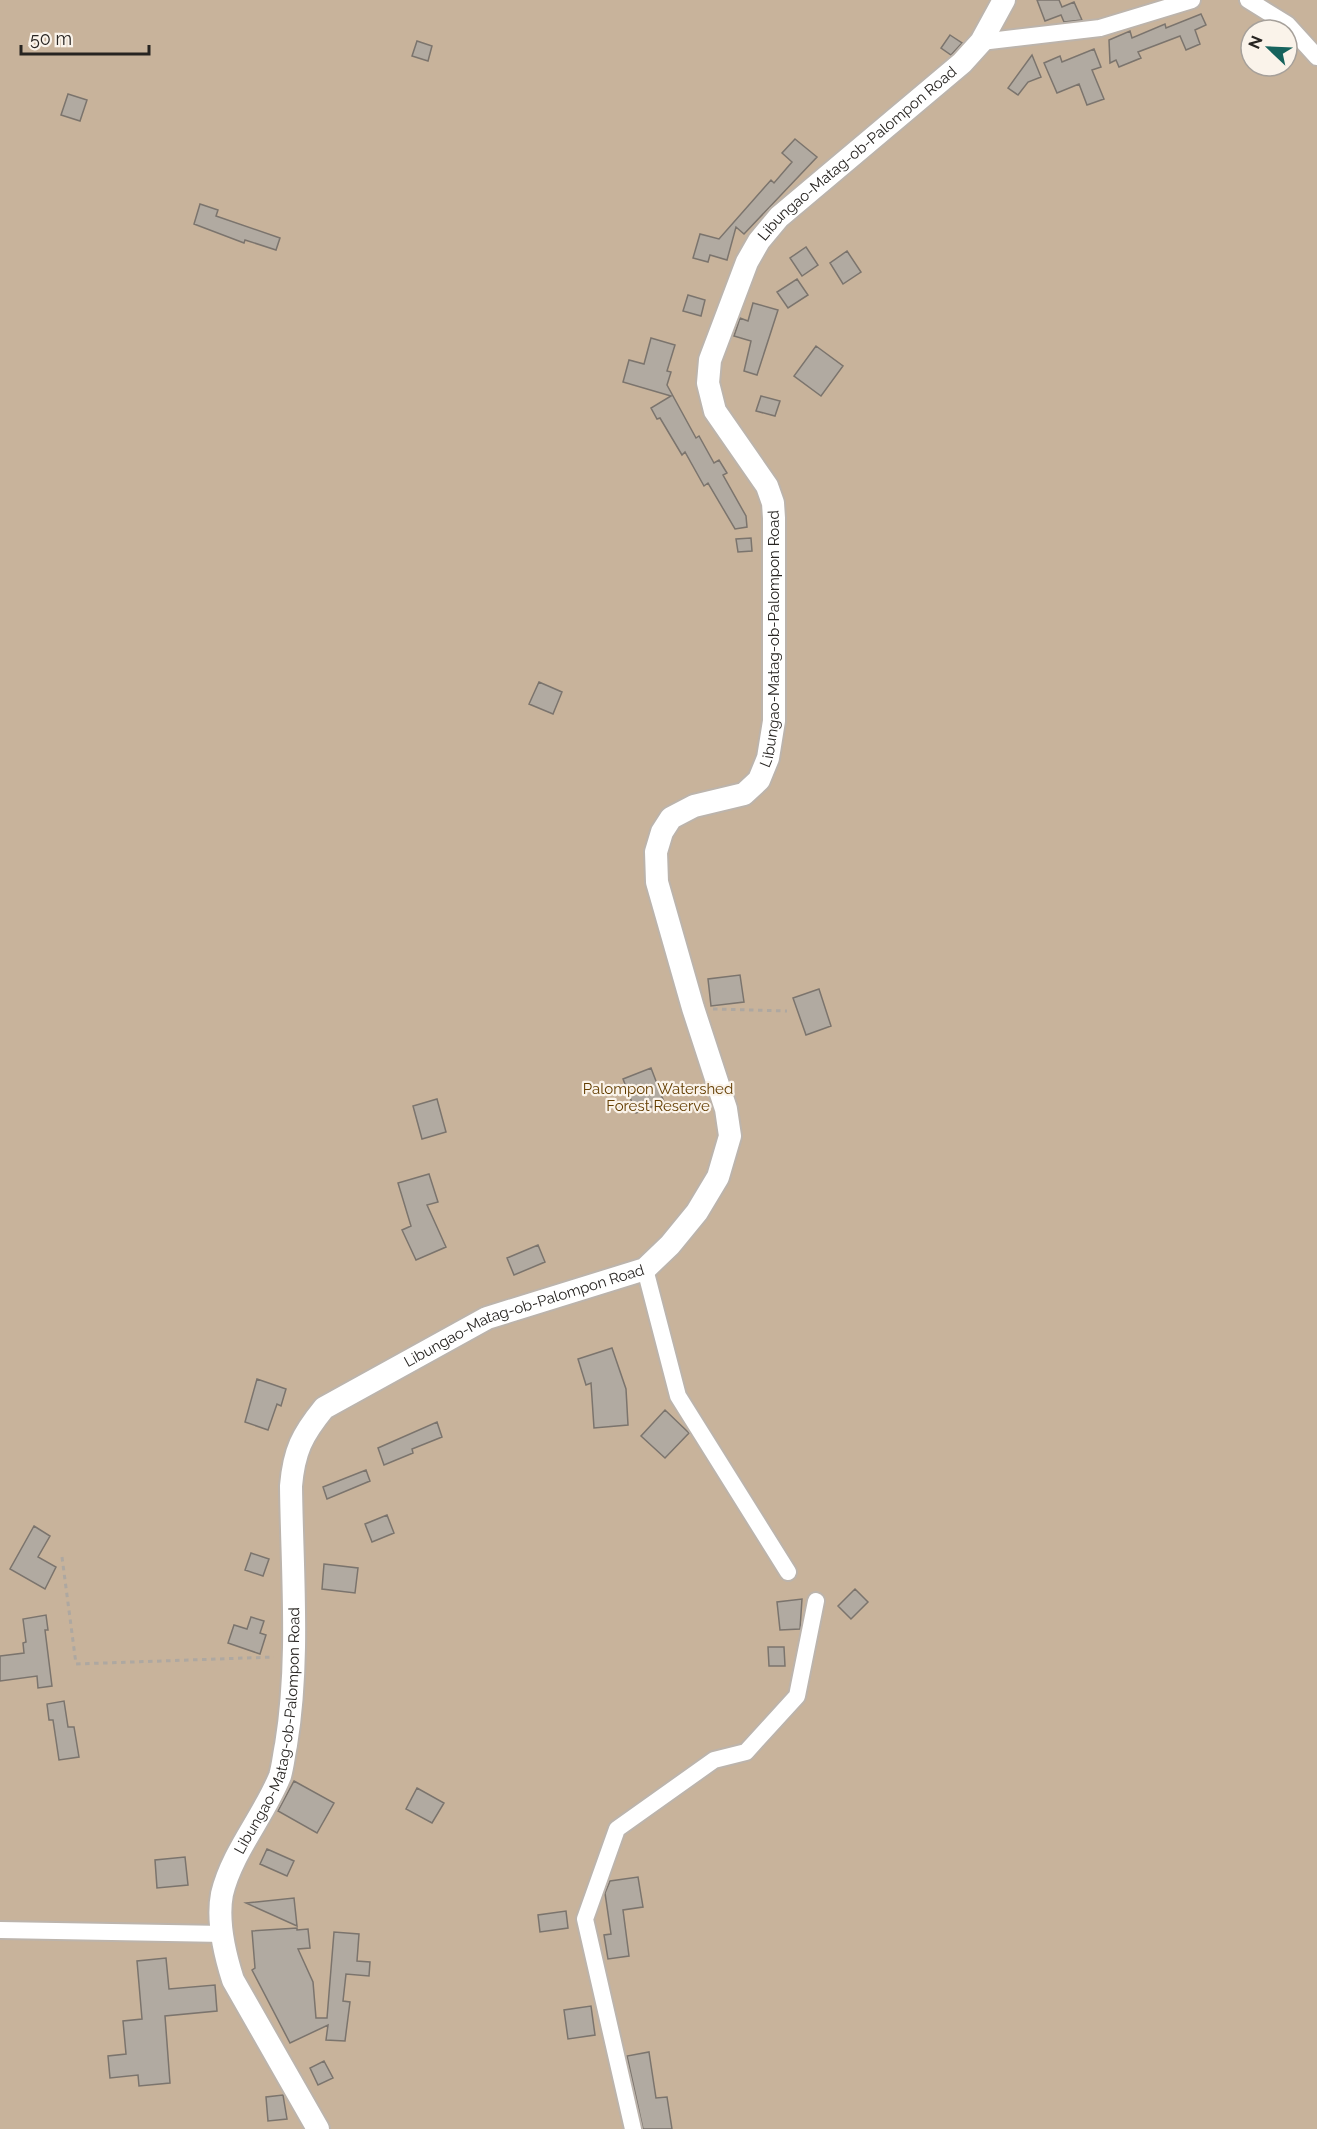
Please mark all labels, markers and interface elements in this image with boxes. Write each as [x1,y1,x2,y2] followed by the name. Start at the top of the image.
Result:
[21,18,148,56] scale bar
[1239,18,1299,78] north arrow
[30,28,72,49] text: 50 m
[1245,33,1267,52] text: N
[754,63,960,244] street label: Libungao-Matag-ob-Palompon Road
[756,510,783,770] street label: Libungao-Matag-ob-Palompon Road
[583,1080,733,1115] park label: Palompon Watershed Forest Reserve
[401,1261,646,1371] street label: Libungao-Matag-ob-Palompon Road
[230,1607,303,1857] street label: Libungao-Matag-ob-Palompon Road

